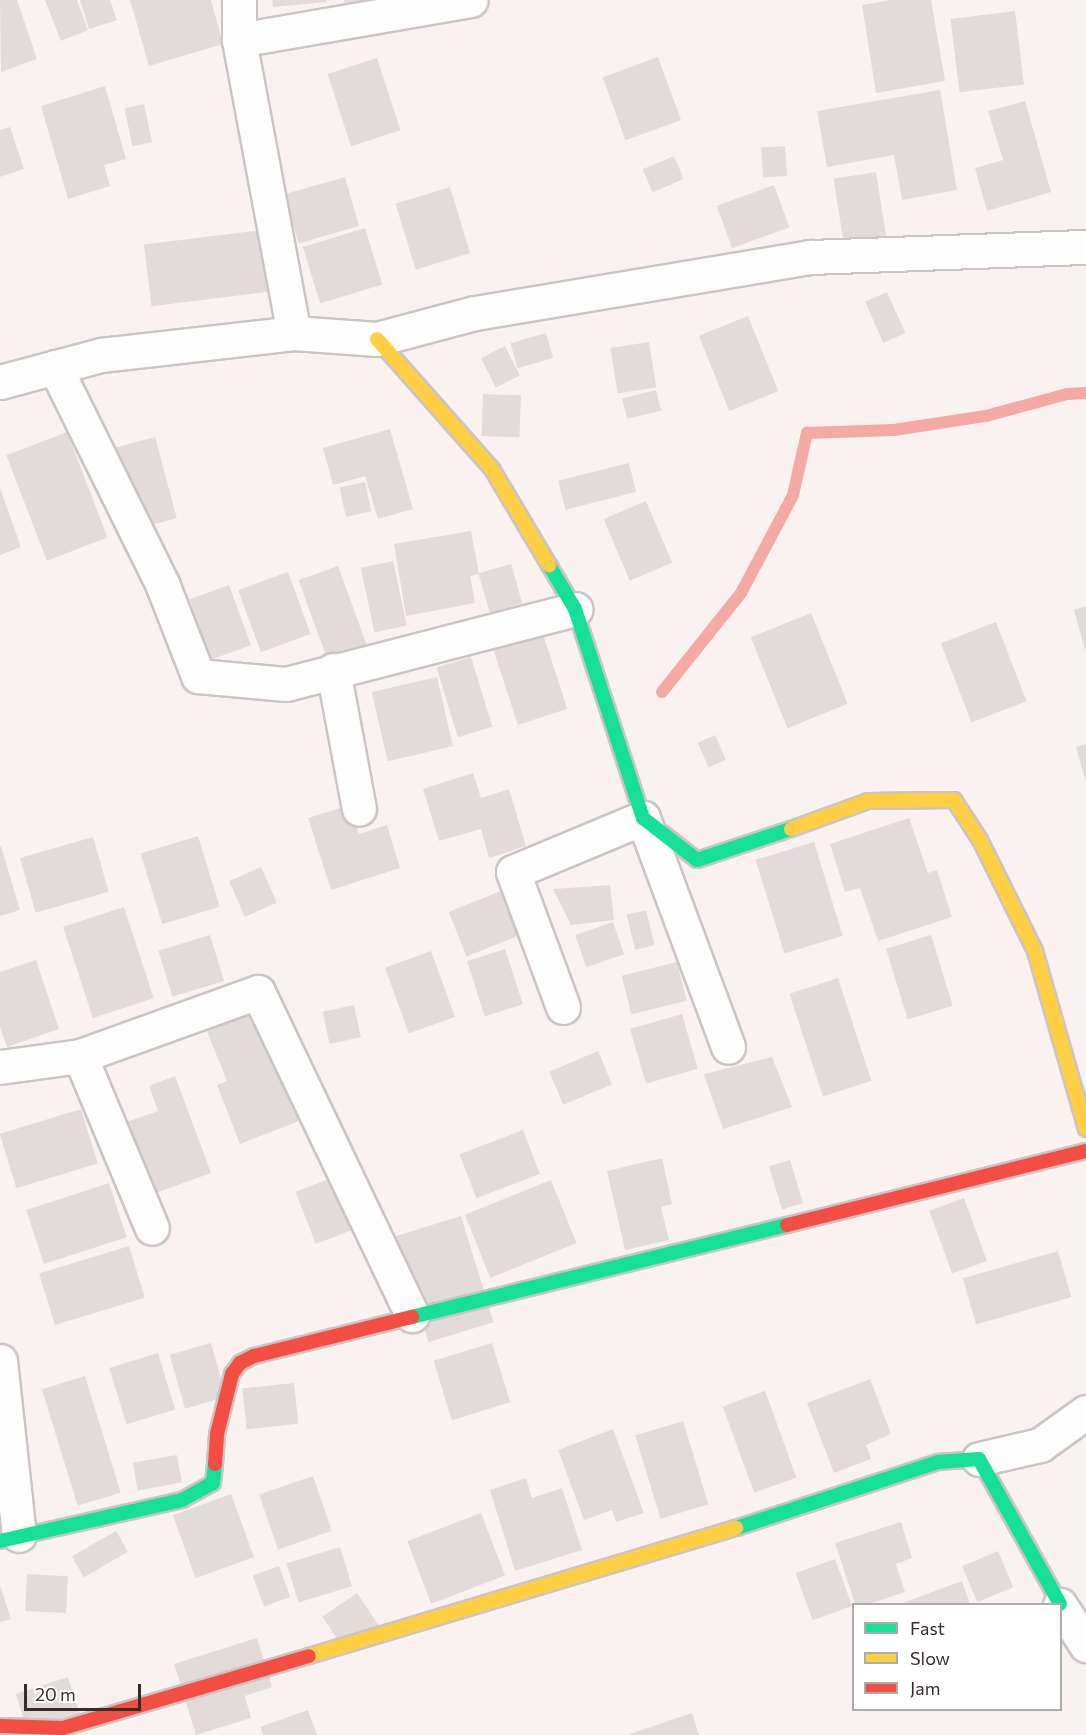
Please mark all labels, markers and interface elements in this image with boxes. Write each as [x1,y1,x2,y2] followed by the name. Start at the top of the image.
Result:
[852,1603,1062,1711] legend
[910,1617,945,1639] text: Fast
[910,1647,950,1669] text: Slow
[27,1672,144,1710] scale bar
[910,1677,940,1699] text: Jam
[35,1683,76,1705] text: 20 m

